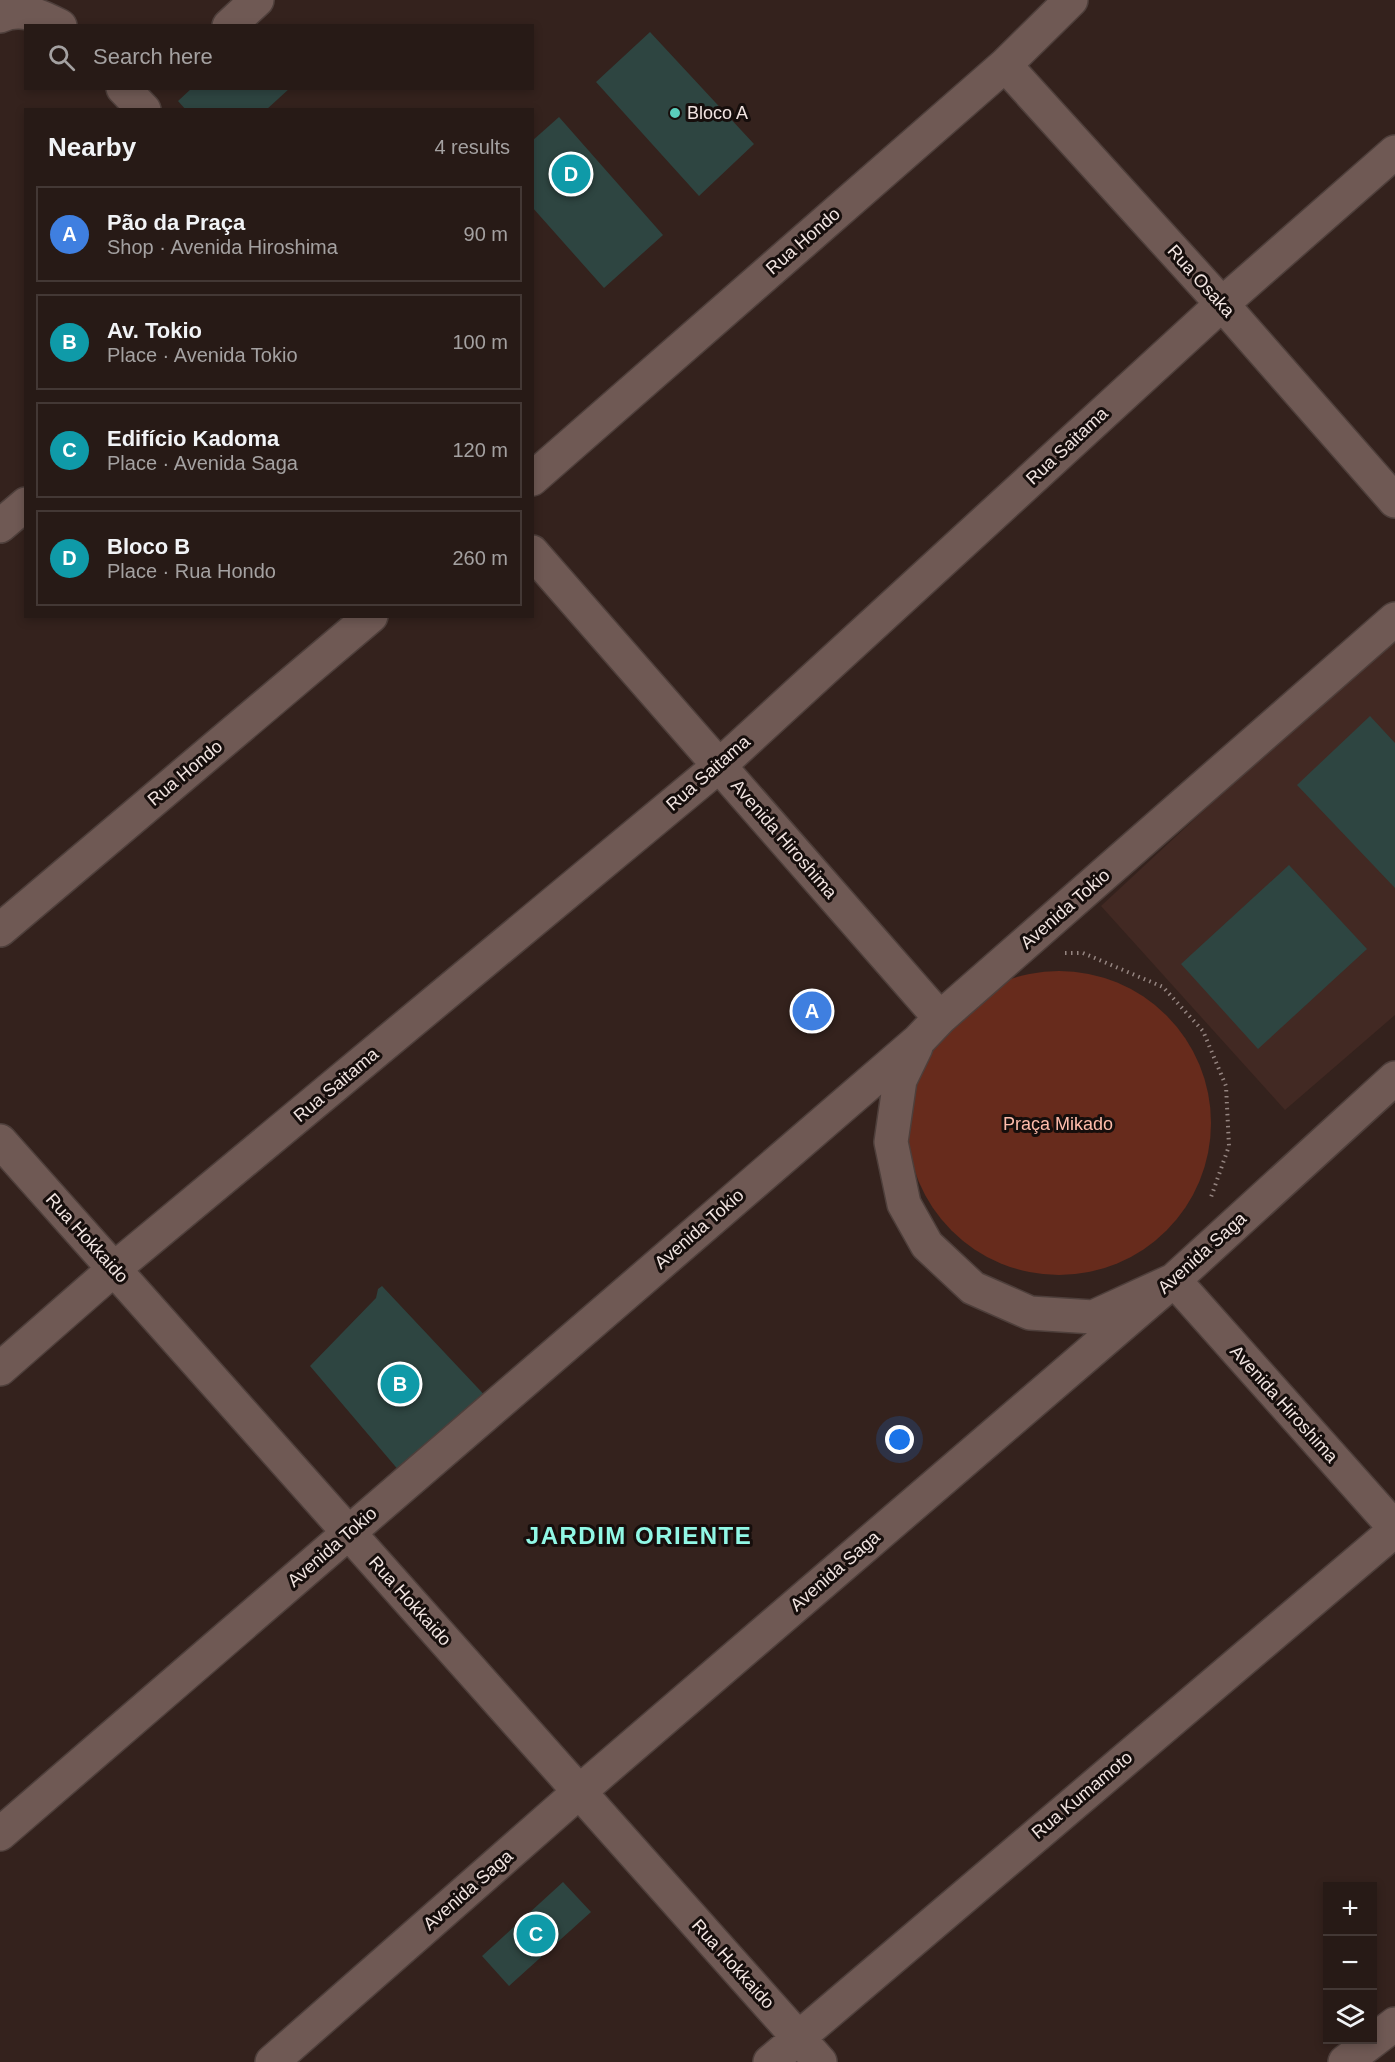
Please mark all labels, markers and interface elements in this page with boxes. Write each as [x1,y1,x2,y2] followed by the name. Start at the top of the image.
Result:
[24,24,534,90] search box
[45,41,78,74] icon: search
[93,44,213,69] text: Search here
[687,103,748,123] place label: Bloco A
[668,106,682,120] marker: Bloco A
[48,132,136,162] text: Nearby
[434,136,510,158] text: 4 results
[552,152,590,196] pin: D
[762,204,844,278] street label: Rua Hondo
[107,210,245,235] text: Pão da Praça
[62,223,77,245] text: A
[464,223,508,245] text: 90 m
[107,236,338,258] text: Shop · Avenida Hiroshima
[1163,241,1239,322] street label: Rua Osaka
[107,318,202,343] text: Av. Tokio
[62,331,77,353] text: B
[452,331,508,353] text: 100 m
[107,344,298,366] text: Place · Avenida Tokio
[1022,403,1113,489] street label: Rua Saitama
[107,426,279,451] text: Edifício Kadoma
[62,439,77,461] text: C
[452,439,508,461] text: 120 m
[107,452,298,474] text: Place · Avenida Saga
[107,534,190,559] text: Bloco B
[62,547,77,569] text: D
[452,547,508,569] text: 260 m
[107,560,276,582] text: Place · Rua Hondo
[662,731,755,815] street label: Rua Saitama
[144,736,226,810] street label: Rua Hondo
[727,776,842,903] street label: Avenida Hiroshima
[1016,865,1114,953] street label: Avenida Tokio
[792,988,832,1034] pin: A
[290,1043,383,1126] street label: Rua Saitama
[1003,1114,1113,1134] park label: Praça Mikado
[650,1185,748,1273] street label: Avenida Tokio
[42,1189,132,1287] street label: Rua Hokkaido
[1154,1208,1251,1298] street label: Avenida Saga
[1226,1341,1343,1467] street label: Avenida Hiroshima
[380,1362,420,1406] pin: B
[885,1425,914,1454] your location
[283,1503,381,1591] street label: Avenida Tokio
[526,1522,752,1549] district label: JARDIM ORIENTE
[786,1526,884,1615] street label: Avenida Saga
[365,1552,455,1650] street label: Rua Hokkaido
[1028,1747,1136,1843] street label: Rua Kumamoto
[419,1845,517,1934] street label: Avenida Saga
[1323,1882,1377,2044] map controls
[1323,1882,1377,1936] button: +
[516,1912,556,1956] pin: C
[688,1915,778,2013] street label: Rua Hokkaido
[1323,1936,1377,1990] button: −
[1323,1990,1377,2044] button: layers

